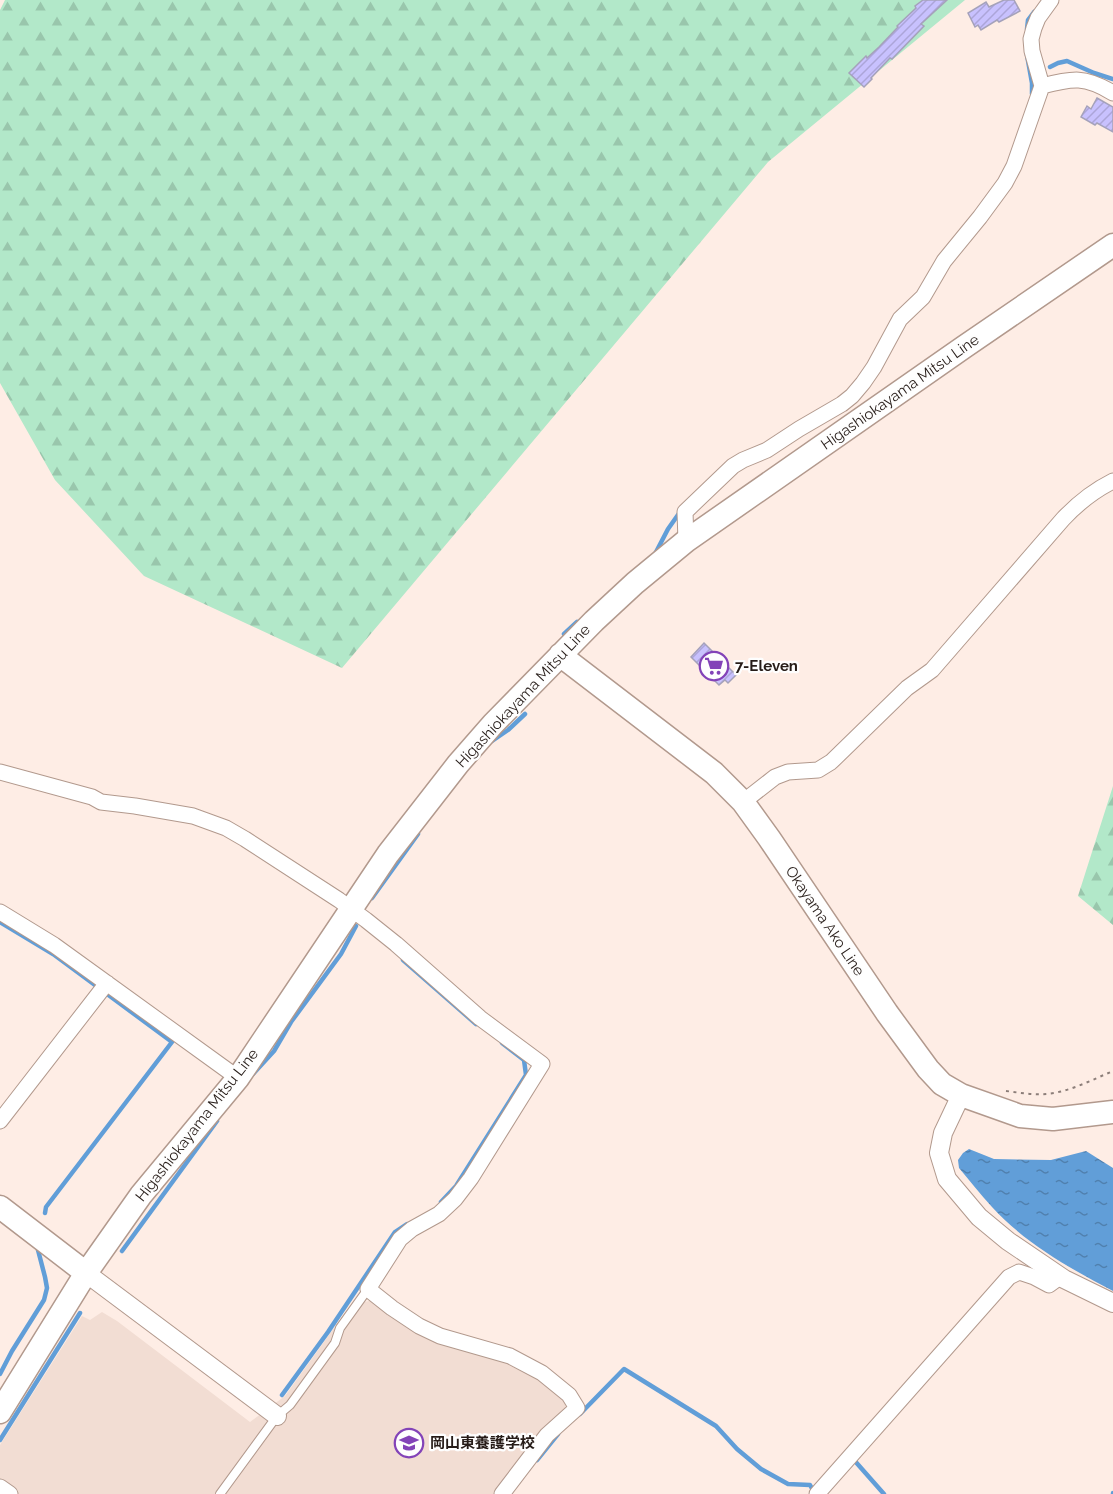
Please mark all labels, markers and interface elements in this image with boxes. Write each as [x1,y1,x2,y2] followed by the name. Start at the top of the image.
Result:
[818,330,983,453] street label: Higashiokayama Mitsu Line
[452,621,594,771] street label: Higashiokayama Mitsu Line
[698,650,730,682] supermarket icon: 7-Eleven
[735,657,798,675] place label: 7-Eleven
[782,863,869,979] street label: Okayama Ako Line
[132,1045,262,1205] street label: Higashiokayama Mitsu Line
[393,1427,425,1459] school or university icon: 岡山東養護学校
[430,1434,535,1452] place label: 岡山東養護学校

